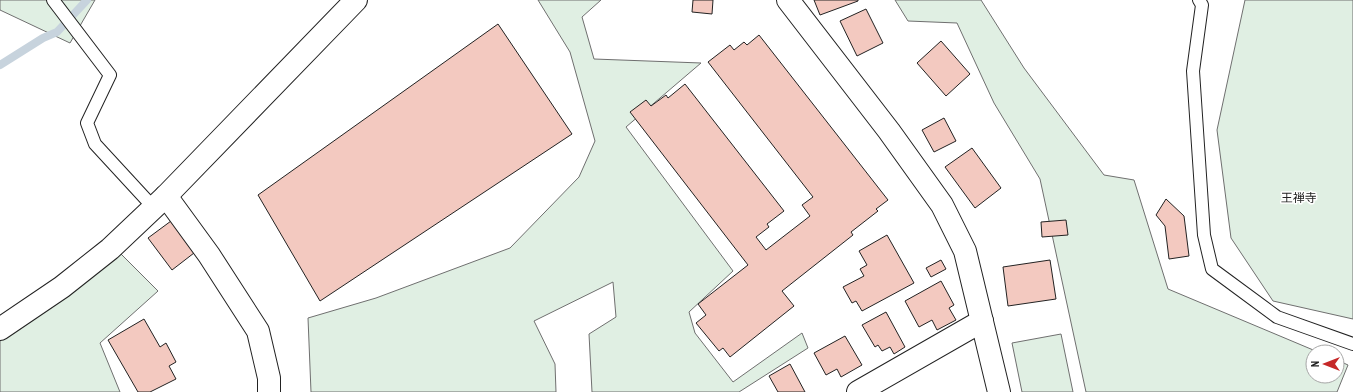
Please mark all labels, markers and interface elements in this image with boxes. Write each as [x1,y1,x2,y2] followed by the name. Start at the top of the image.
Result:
[1281,190,1317,206] district label: 王禅寺
[1305,344,1345,384] north arrow
[1308,361,1322,367] text: N

